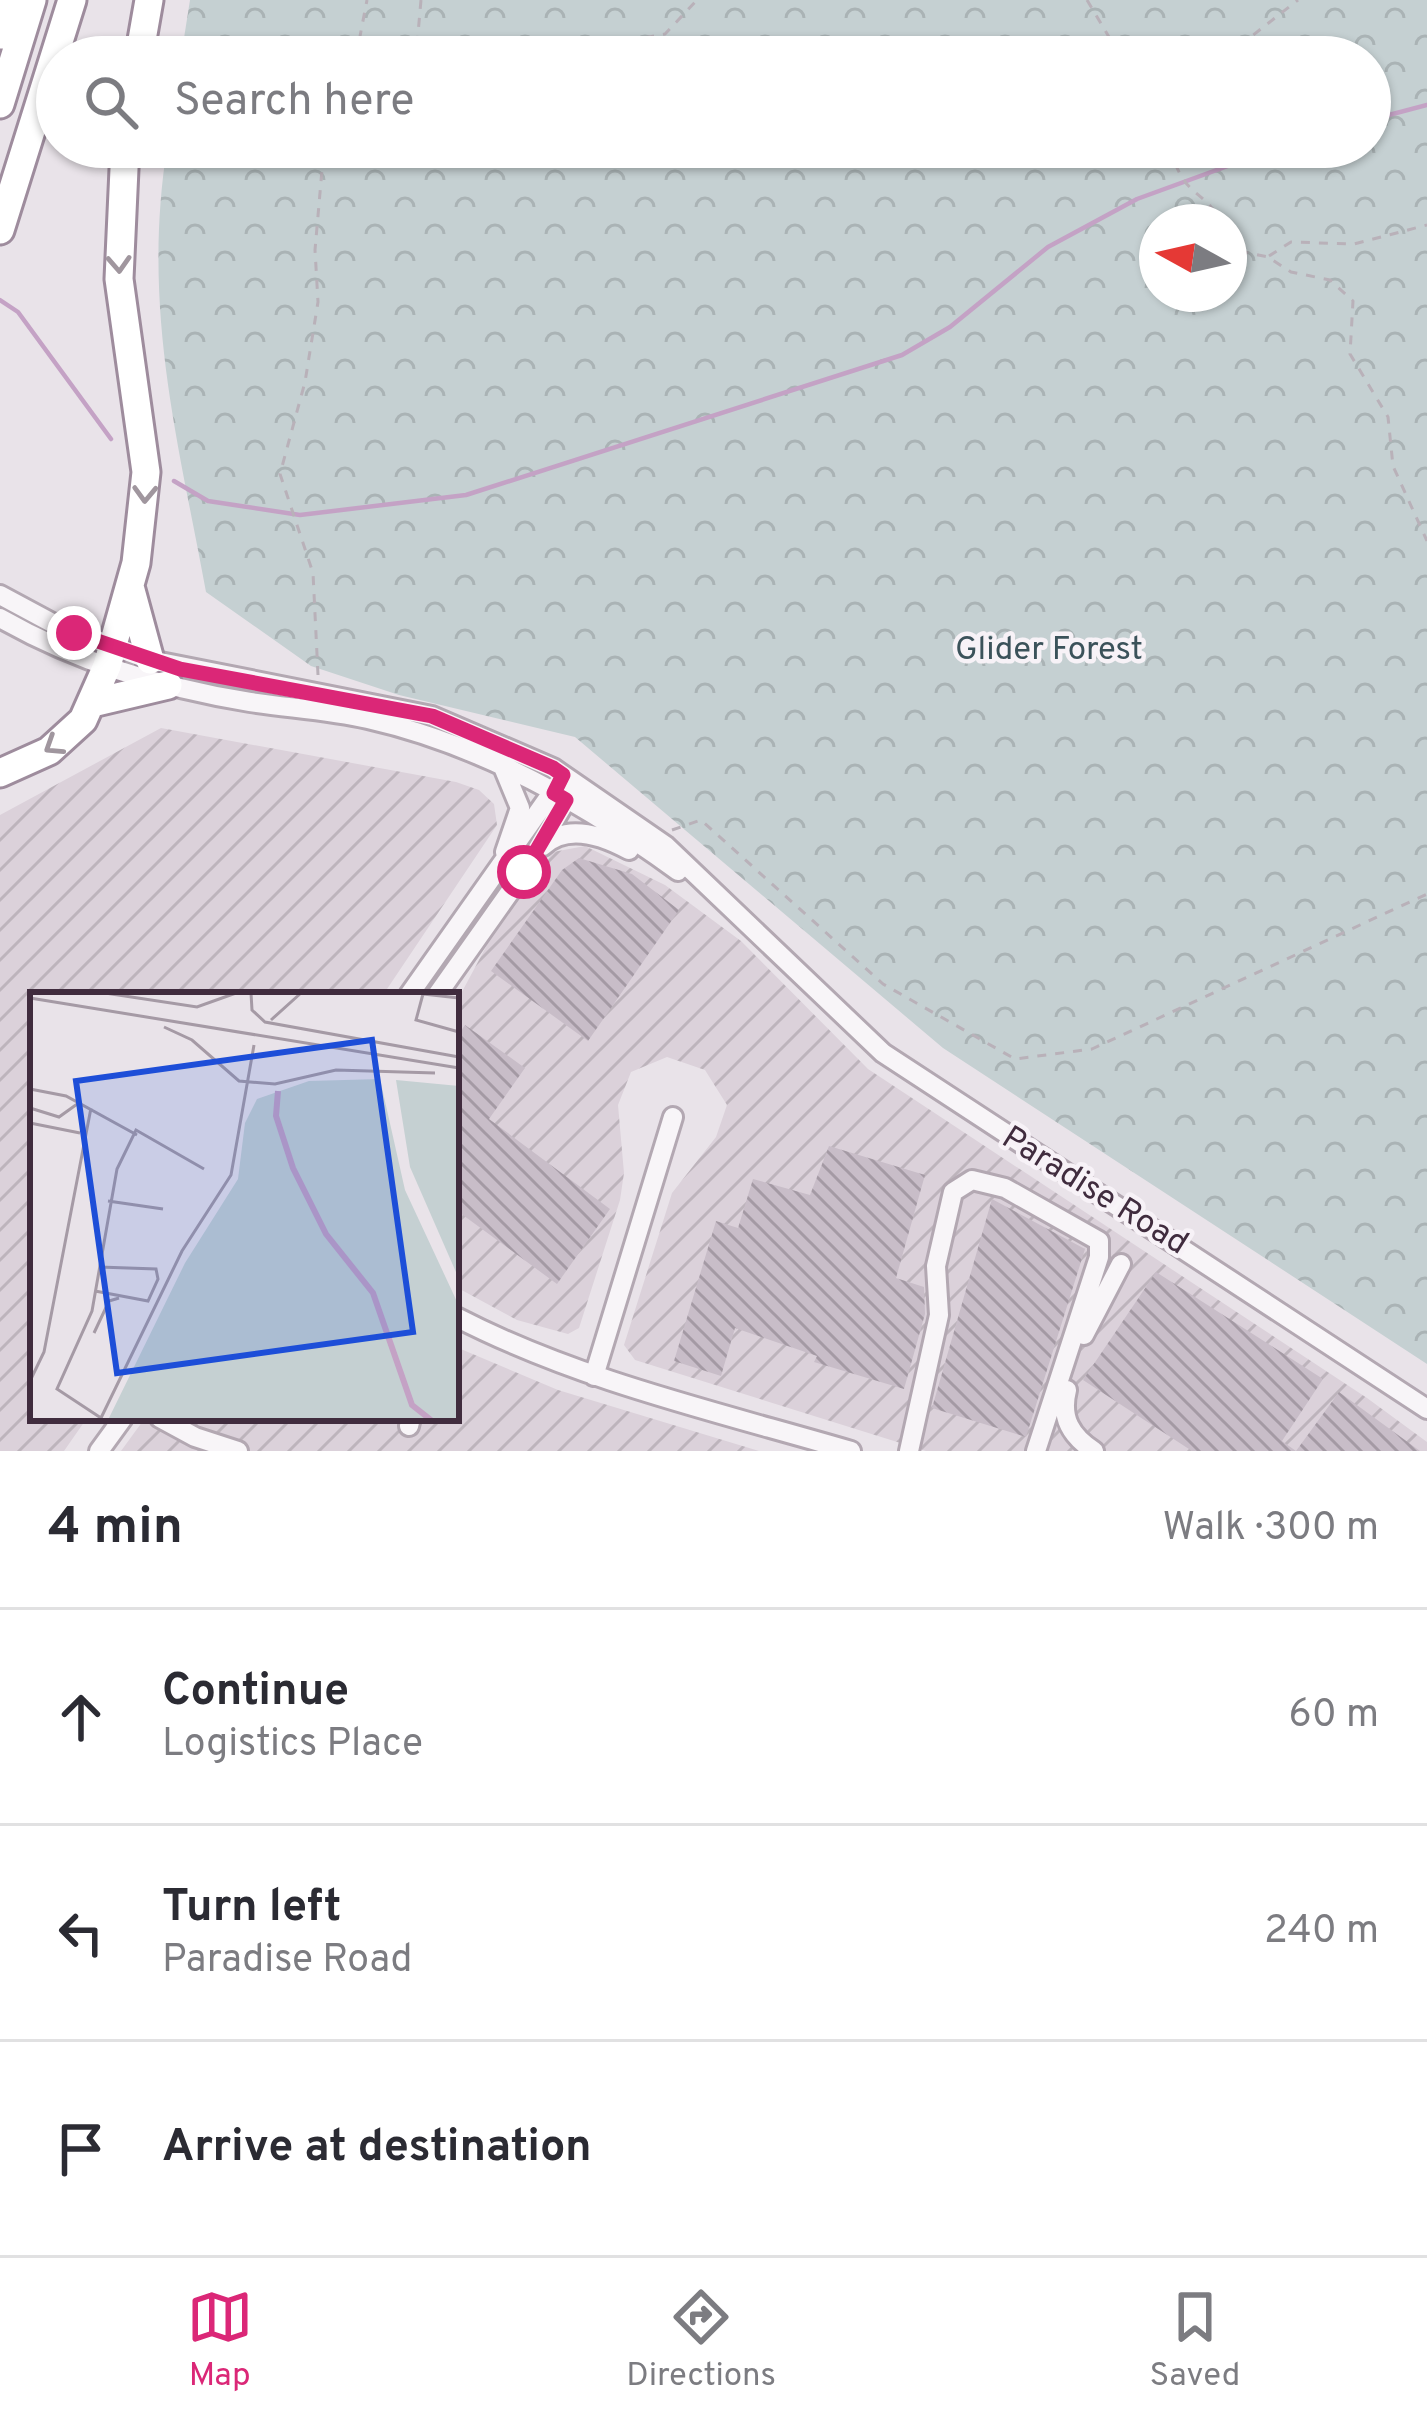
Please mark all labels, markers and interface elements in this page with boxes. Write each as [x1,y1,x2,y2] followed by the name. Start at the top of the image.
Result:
[36,36,1391,168] search box
[78,69,144,135] icon: search
[174,74,414,131] text: Search here
[1139,204,1247,312] north arrow
[106,255,132,274] one-way arrow
[132,486,158,504] one-way arrow
[47,606,101,660] route end
[955,630,1143,672] park label: Glider Forest
[45,732,67,754] one-way arrow
[497,845,551,899] route start
[30,992,459,1421] inset map
[993,1118,1195,1266] street label: Paradise Road
[48,1497,183,1562] text: 4 min
[1162,1505,1379,1554] text: Walk · 300 m
[162,1664,349,1721] text: Continue
[48,1684,114,1750] icon: ahead
[1288,1692,1379,1741] text: 60 m
[162,1721,423,1770] text: Logistics Place
[162,1880,341,1937] text: Turn left
[48,1900,114,1966] icon: left
[1264,1908,1379,1957] text: 240 m
[162,1937,412,1986] text: Paradise Road
[48,2116,114,2182] icon: arrive
[162,2120,592,2177] text: Arrive at destination
[187,2284,253,2398] tab: Map
[626,2284,776,2398] tab: Directions
[1150,2284,1240,2398] tab: Saved

